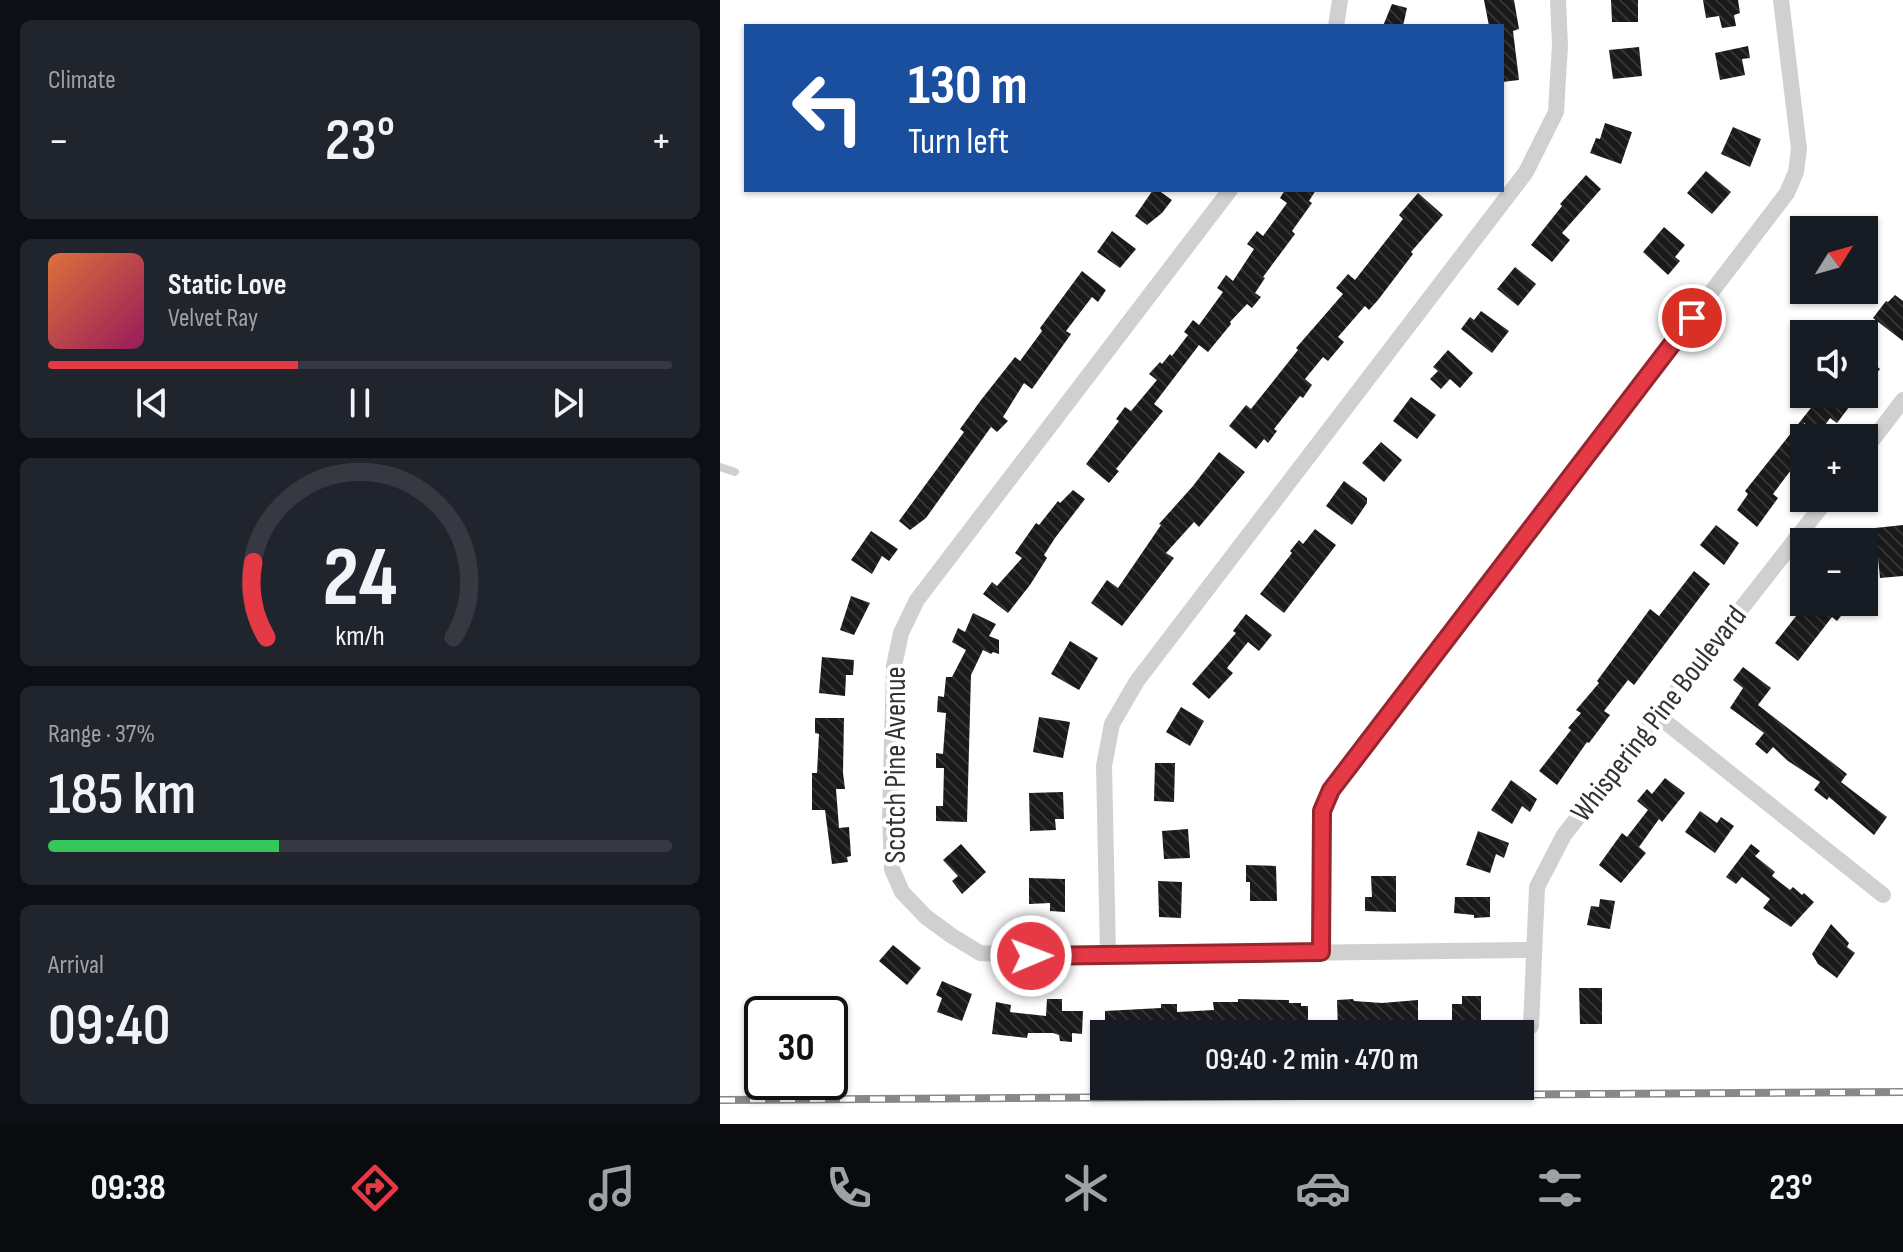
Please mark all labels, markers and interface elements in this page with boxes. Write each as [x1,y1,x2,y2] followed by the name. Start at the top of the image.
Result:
[908,53,1028,120] text: 130 m
[776,56,880,160] icon: left
[48,65,116,96] text: Climate
[325,105,395,177] text: 23°
[48,115,70,168] text: −
[650,115,672,168] text: +
[908,121,1009,164] text: Turn left
[1790,216,1878,304] north arrow
[1790,216,1878,616] map controls
[168,267,287,303] text: Static Love
[1658,284,1726,352] pin
[1670,296,1714,340] icon: arrive
[168,303,258,334] text: Velvet Ray
[1790,320,1878,408] button: sound
[130,381,174,425] icon: previous
[338,381,382,425] icon: pause
[546,381,590,425] icon: next
[1790,424,1878,512] button: +
[1790,528,1878,616] button: −
[323,529,397,629] text: 24
[1564,599,1754,829] street label: Whispering Pine Boulevard
[335,619,385,654] text: km/h
[878,667,914,863] street label: Scotch Pine Avenue
[48,719,155,750] text: Range · 37%
[48,759,196,831] text: 185 km
[989,914,1073,998] position arrow
[48,950,104,981] text: Arrival
[48,990,171,1062] text: 09:40
[744,996,848,1100] speed limit sign: 30
[1205,1042,1419,1078] text: 09:40 · 2 min · 470 m
[347,1160,403,1216] icon: directions
[584,1160,640,1216] icon: music
[821,1160,877,1216] icon: phone
[1058,1160,1114,1216] icon: climate
[1295,1160,1351,1216] icon: car
[1532,1160,1588,1216] icon: filters
[91,1167,166,1210] text: 09:38
[1769,1167,1812,1210] text: 23°

